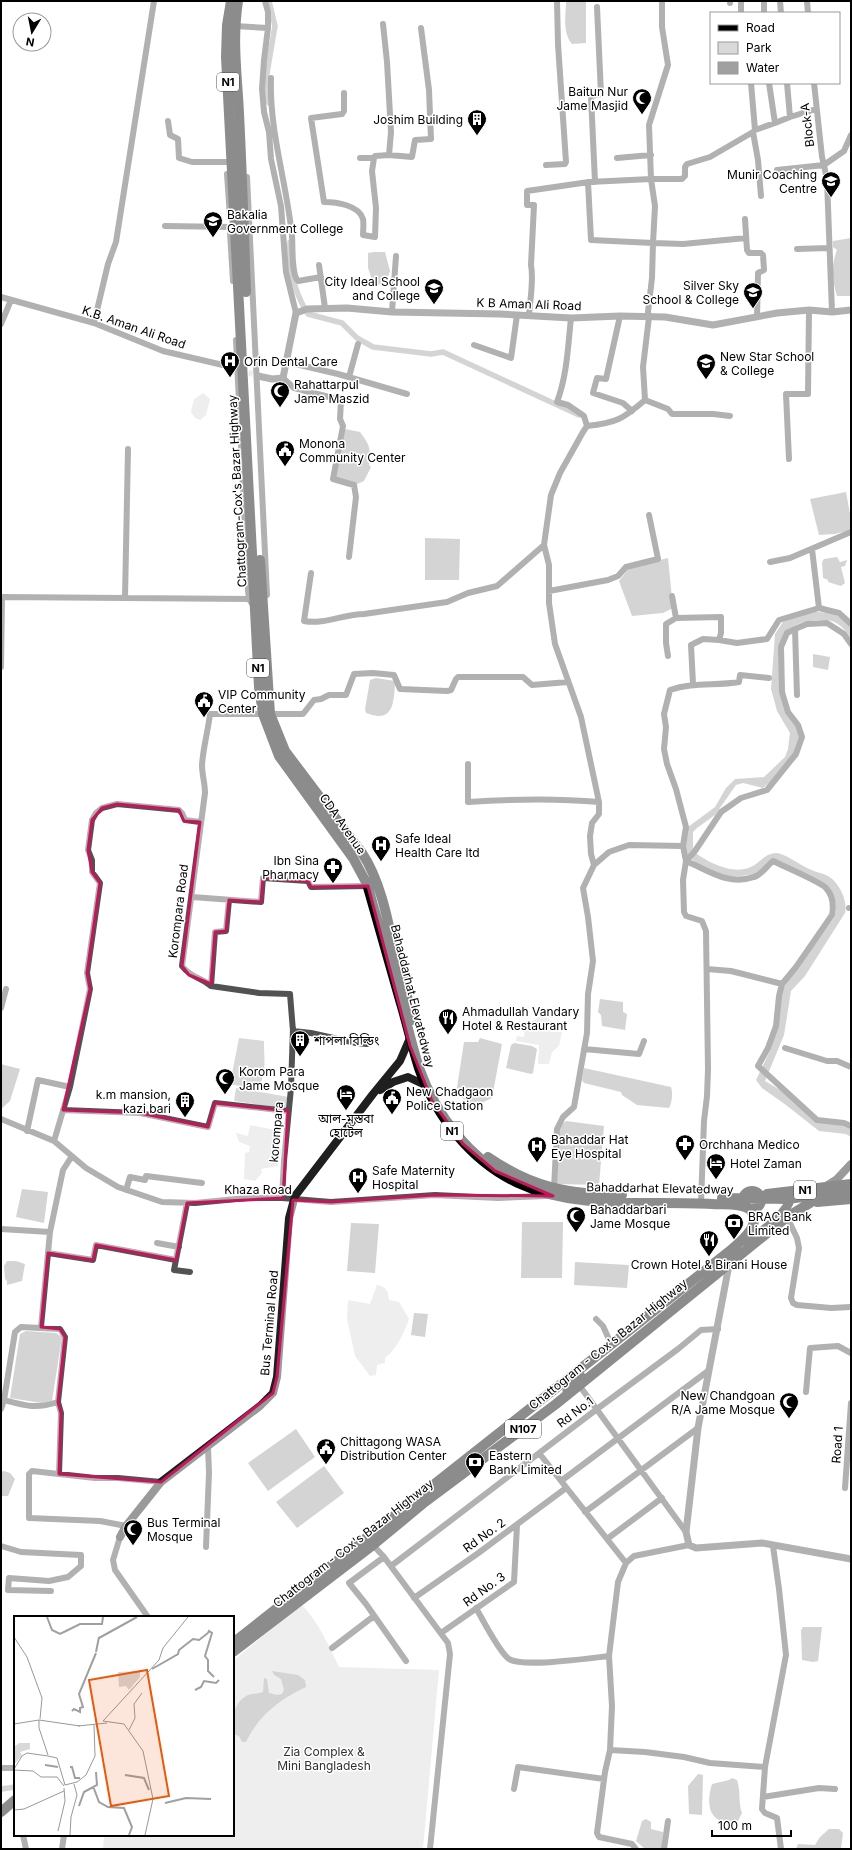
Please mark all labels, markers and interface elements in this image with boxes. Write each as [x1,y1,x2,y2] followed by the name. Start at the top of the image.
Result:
[12,12,52,52] north arrow
[710,12,840,84] legend
[746,20,775,35] text: Road
[25,34,36,49] text: N
[746,40,772,55] text: Park
[746,60,780,75] text: Water
[217,73,239,91] road number: N1
[556,84,628,113] place label: Baitun Nur Jame Masjid
[631,87,653,115] mosque icon: Baitun Nur Jame Masjid
[797,102,817,148] street label: Block-A
[466,108,488,136] building icon: Joshim Building
[373,112,463,127] place label: Joshim Building
[727,167,817,196] place label: Munir Coaching Centre
[820,170,842,198] school or university icon: Munir Coaching Centre
[227,207,343,236] place label: Bakalia Government College
[202,210,224,238] school or university icon: Bakalia Government College
[324,274,420,303] place label: City Ideal School and College
[423,277,445,305] school or university icon: City Ideal School and College
[642,278,739,307] place label: Silver Sky School & College
[742,281,764,309] school or university icon: Silver Sky School & College
[476,295,582,313] street label: K B Aman Ali Road
[80,302,188,352] street label: K.B. Aman Ali Road
[720,349,814,378] place label: New Star School & College
[219,350,241,378] hospital icon: Orin Dental Care
[695,352,717,380] school or university icon: New Star School & College
[244,354,338,369] place label: Orin Dental Care
[294,377,369,406] place label: Rahattarpul Jame Maszid
[269,380,291,408] mosque icon: Rahattarpul Jame Maszid
[224,394,250,588] street label: Chattogram-Cox's Bazar Highway
[299,436,406,465] place label: Monona Community Center
[274,439,296,467] public building icon: Monona Community Center
[247,659,269,677] road number: N1
[218,687,306,716] place label: VIP Community Center
[193,690,215,718] public building icon: VIP Community Center
[317,791,369,857] street label: CDA Avenue
[395,831,480,860] place label: Safe Ideal Health Care ltd
[370,834,392,862] hospital icon: Safe Ideal Health Care ltd
[262,853,319,882] place label: Ibn Sina Pharmacy
[322,856,344,884] pharmacy icon: Ibn Sina Pharmacy
[165,863,191,959] street label: Korompara Road
[388,923,438,1070] street label: Bahaddarhat Elevatedway
[462,1004,579,1033] place label: Ahmadullah Vandary Hotel & Restaurant
[437,1007,459,1035] restaurant icon: Ahmadullah Vandary Hotel & Restaurant
[289,1029,311,1057] building icon: শাপলা বিল্ডিং
[313,1033,380,1048] place label: শাপলা বিল্ডিং
[239,1064,319,1093] place label: Korom Para Jame Mosque
[214,1067,236,1095] mosque icon: Korom Para Jame Mosque
[335,1083,357,1111] hotel icon: আল-মস্তবা হোটেল
[406,1084,493,1113] place label: New Chadgaon Police Station
[96,1087,171,1116] place label: k.m mansion, kazi bari
[381,1087,403,1115] public building icon: New Chadgaon Police Station
[174,1090,196,1118] building icon: k.m mansion, kazi bari
[266,1101,286,1163] street label: korompara
[317,1111,374,1140] place label: আল-মস্তবা হোটেল
[441,1122,463,1140] road number: N1
[551,1132,628,1161] place label: Bahaddar Hat Eye Hospital
[674,1133,696,1161] pharmacy icon: Orchhana Medico
[526,1135,548,1163] hospital icon: Bahaddar Hat Eye Hospital
[699,1137,800,1152] place label: Orchhana Medico
[705,1152,727,1180] hotel icon: Hotel Zaman
[730,1156,802,1171] place label: Hotel Zaman
[372,1163,455,1192] place label: Safe Maternity Hospital
[347,1166,369,1194] hospital icon: Safe Maternity Hospital
[586,1179,734,1197] street label: Bahaddarhat Elevatedway
[794,1181,816,1199] road number: N1
[224,1182,292,1197] street label: Khaza Road
[590,1202,670,1231] place label: Bahaddarbari Jame Mosque
[565,1205,587,1233] mosque icon: Bahaddarbari Jame Mosque
[748,1209,812,1238] place label: BRAC Bank Limited
[723,1212,745,1240] bank icon: BRAC Bank Limited
[698,1229,720,1257] restaurant icon: Crown Hotel & Birani House
[631,1257,787,1272] place label: Crown Hotel & Birani House
[257,1270,281,1376] street label: Bus Terminal Road
[526,1275,690,1413] street label: Chattogram - Cox's Bazar Highway
[671,1388,775,1417] place label: New Chandgoan R/A Jame Mosque
[778,1391,800,1419] mosque icon: New Chandgoan R/A Jame Mosque
[554,1393,596,1431] street label: Rd No.1
[505,1420,541,1438] road number: N107
[828,1426,846,1464] street label: Road 1
[340,1434,447,1463] place label: Chittagong WASA Distribution Center
[315,1437,337,1465] public building icon: Chittagong WASA Distribution Center
[489,1448,562,1477] place label: Eastern Bank Limited
[464,1451,486,1479] bank icon: Eastern Bank Limited
[270,1476,436,1610] street label: Chattogram - Cox's Bazar Highway
[147,1515,220,1544] place label: Bus Terminal Mosque
[460,1515,508,1555] street label: Rd No. 2
[122,1518,144,1546] mosque icon: Bus Terminal Mosque
[460,1569,508,1609] street label: Rd No. 3
[14,1616,234,1836] inset map
[277,1744,371,1773] park label: Zia Complex & Mini Bangladesh
[712,1812,791,1838] scale bar
[718,1818,752,1833] text: 100 m

